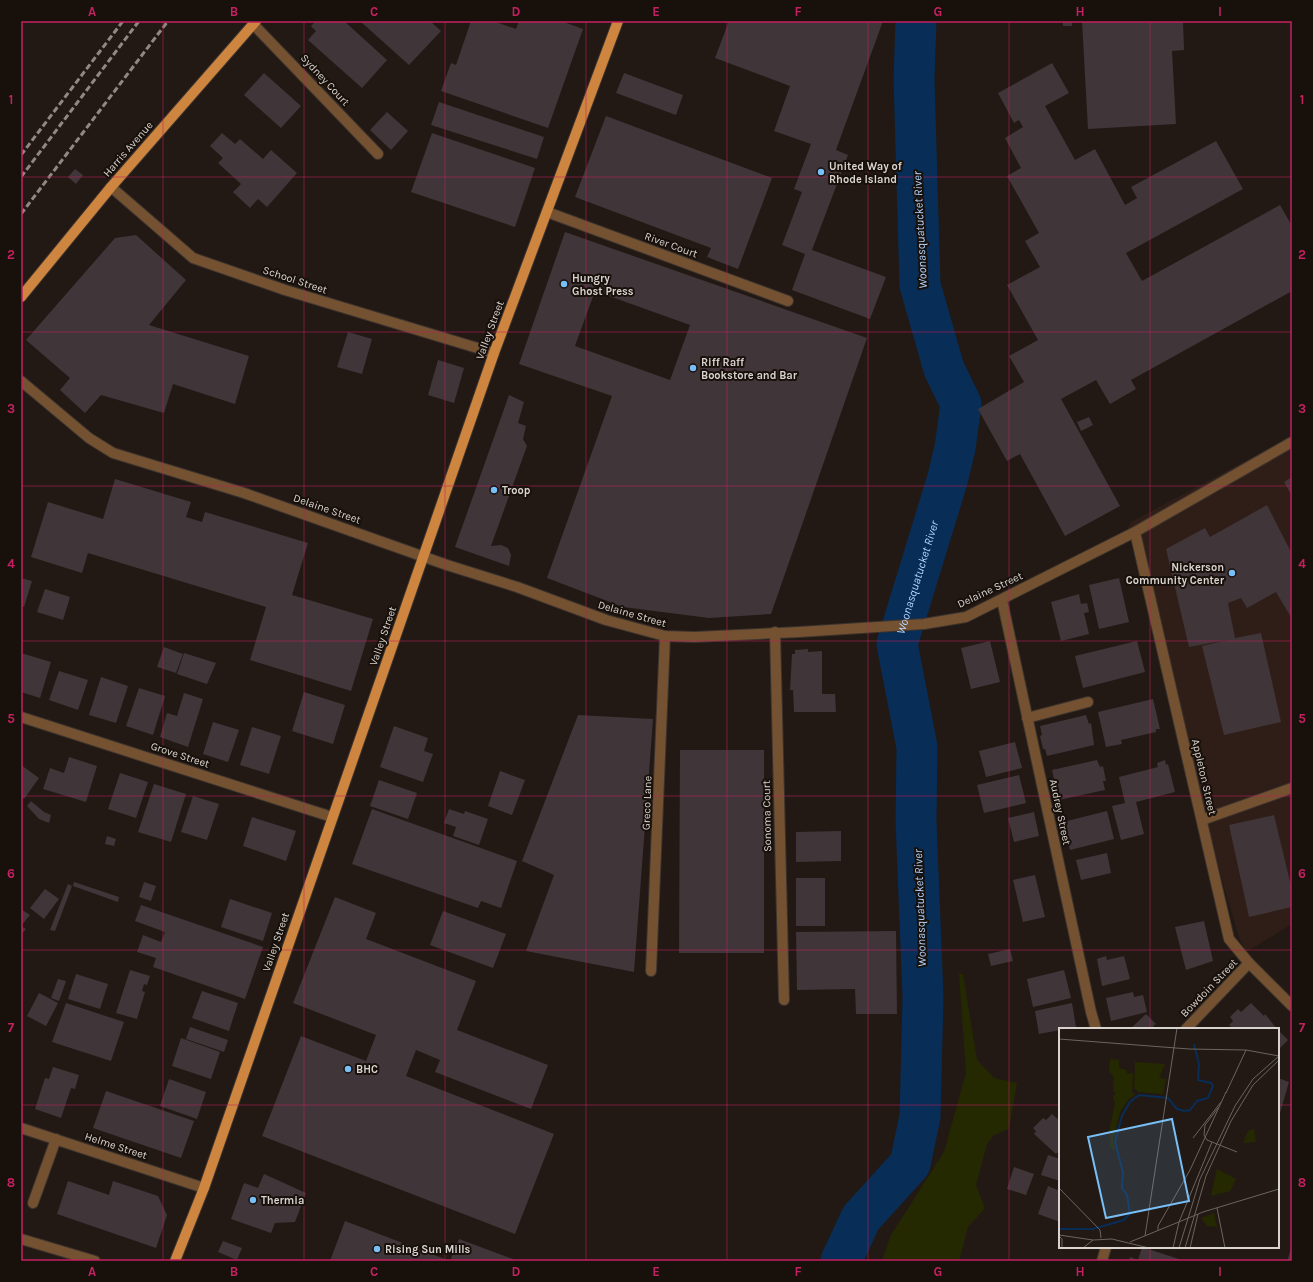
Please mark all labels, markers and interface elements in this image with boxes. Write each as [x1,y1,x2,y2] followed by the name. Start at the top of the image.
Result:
[88,4,96,19] text: A
[230,4,238,19] text: B
[370,4,378,19] text: C
[512,4,521,19] text: D
[652,4,660,19] text: E
[794,4,802,19] text: F
[934,4,942,19] text: G
[1075,4,1085,19] text: H
[1218,4,1222,19] text: I
[298,51,352,109] street label: Sydney Court
[9,92,13,107] text: 1
[1300,92,1304,107] text: 1
[100,118,156,179] street label: Harris Avenue
[829,160,903,186] place label: United Way of Rhode Island
[816,167,826,177] marker: United Way of Rhode Island
[910,170,930,289] water label: Woonasquatucket River
[643,229,699,261] street label: River Court
[7,247,15,262] text: 2
[1298,247,1306,262] text: 2
[261,263,329,297] street label: School Street
[572,272,634,298] place label: Hungry Ghost Press
[559,279,569,289] marker: Hungry Ghost Press
[473,299,507,361] street label: Valley Street
[701,356,798,382] place label: Riff Raff Bookstore and Bar
[688,363,698,373] marker: Riff Raff Bookstore and Bar
[7,401,15,416] text: 3
[1298,401,1306,416] text: 3
[502,484,531,497] place label: Troop
[489,485,499,495] marker: Troop
[292,491,362,527] street label: Delaine Street
[893,518,942,636] water label: Woonasquatucket River
[7,556,15,571] text: 4
[1298,556,1306,571] text: 4
[1126,561,1225,587] place label: Nickerson Community Center
[1227,568,1237,578] marker: Nickerson Community Center
[955,569,1025,611] street label: Delaine Street
[596,598,668,630] street label: Delaine Street
[367,605,399,667] street label: Valley Street
[7,711,15,726] text: 5
[1298,711,1306,726] text: 5
[1189,738,1219,816] street label: Appleton Street
[149,739,211,771] street label: Grove Street
[640,775,654,830] street label: Greco Lane
[1047,778,1073,846] street label: Audrey Street
[760,780,774,852] street label: Sonoma Court
[911,848,929,967] water label: Woonasquatucket River
[7,866,15,881] text: 6
[1298,866,1306,881] text: 6
[260,911,292,973] street label: Valley Street
[1178,956,1240,1020] street label: Bowdoin Street
[8,1020,15,1035] text: 7
[1299,1020,1306,1035] text: 7
[1059,1028,1279,1248] inset map
[356,1063,378,1076] place label: BHC
[343,1064,353,1074] marker: BHC
[83,1130,149,1162] street label: Helme Street
[7,1175,15,1190] text: 8
[1298,1175,1306,1190] text: 8
[261,1194,304,1207] place label: Thermia
[248,1195,258,1205] marker: Thermia
[385,1243,471,1256] place label: Rising Sun Mills
[372,1244,382,1254] marker: Rising Sun Mills
[88,1264,96,1279] text: A
[230,1264,238,1279] text: B
[370,1264,378,1279] text: C
[512,1264,521,1279] text: D
[652,1264,660,1279] text: E
[794,1264,802,1279] text: F
[934,1264,942,1279] text: G
[1075,1264,1085,1279] text: H
[1218,1264,1222,1279] text: I

